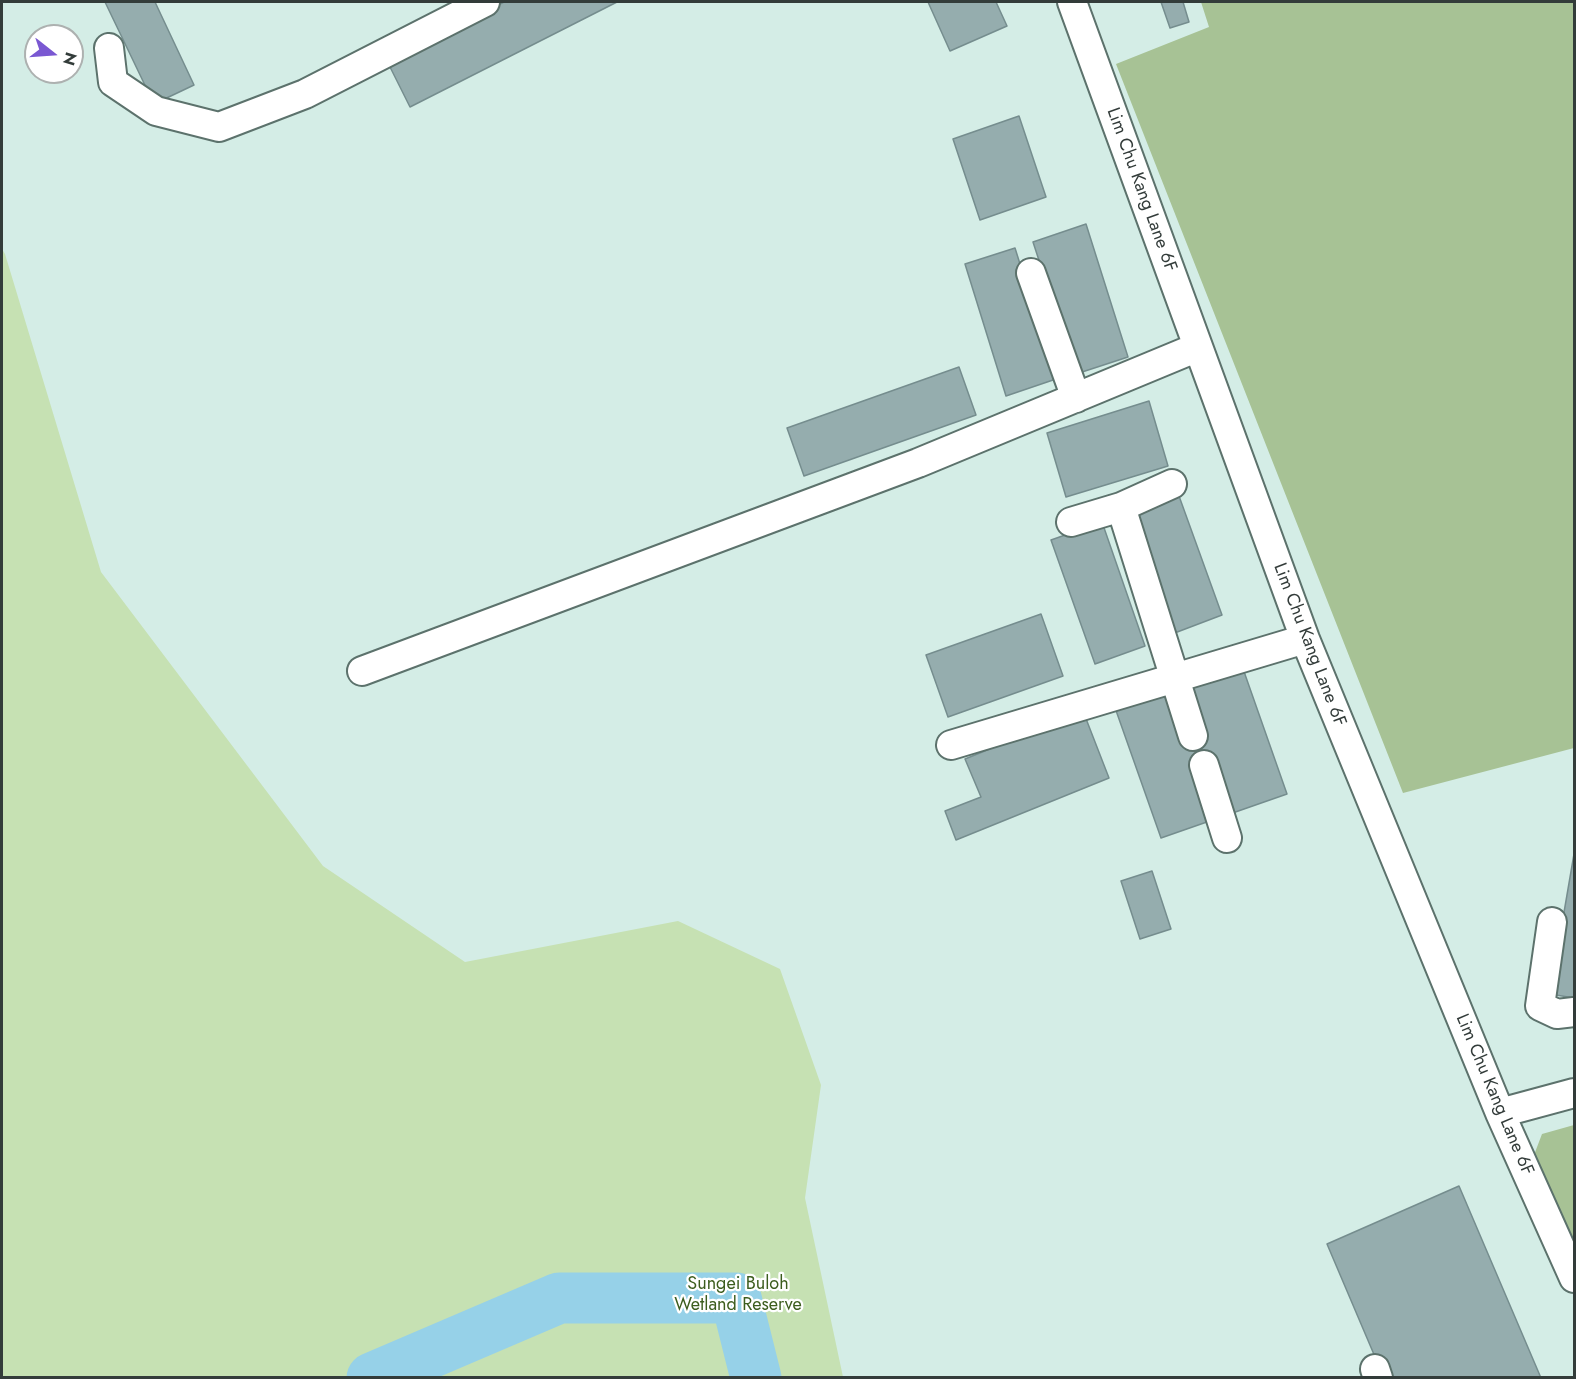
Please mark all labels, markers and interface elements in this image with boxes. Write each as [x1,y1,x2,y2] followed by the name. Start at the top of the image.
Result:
[24,24,84,84] north arrow
[57,49,83,68] text: N
[1101,105,1181,275] street label: Lim Chu Kang Lane 6F
[1268,560,1350,730] street label: Lim Chu Kang Lane 6F
[1450,1011,1538,1179] street label: Lim Chu Kang Lane 6F
[674,1274,802,1316] park label: Sungei Buloh Wetland Reserve

